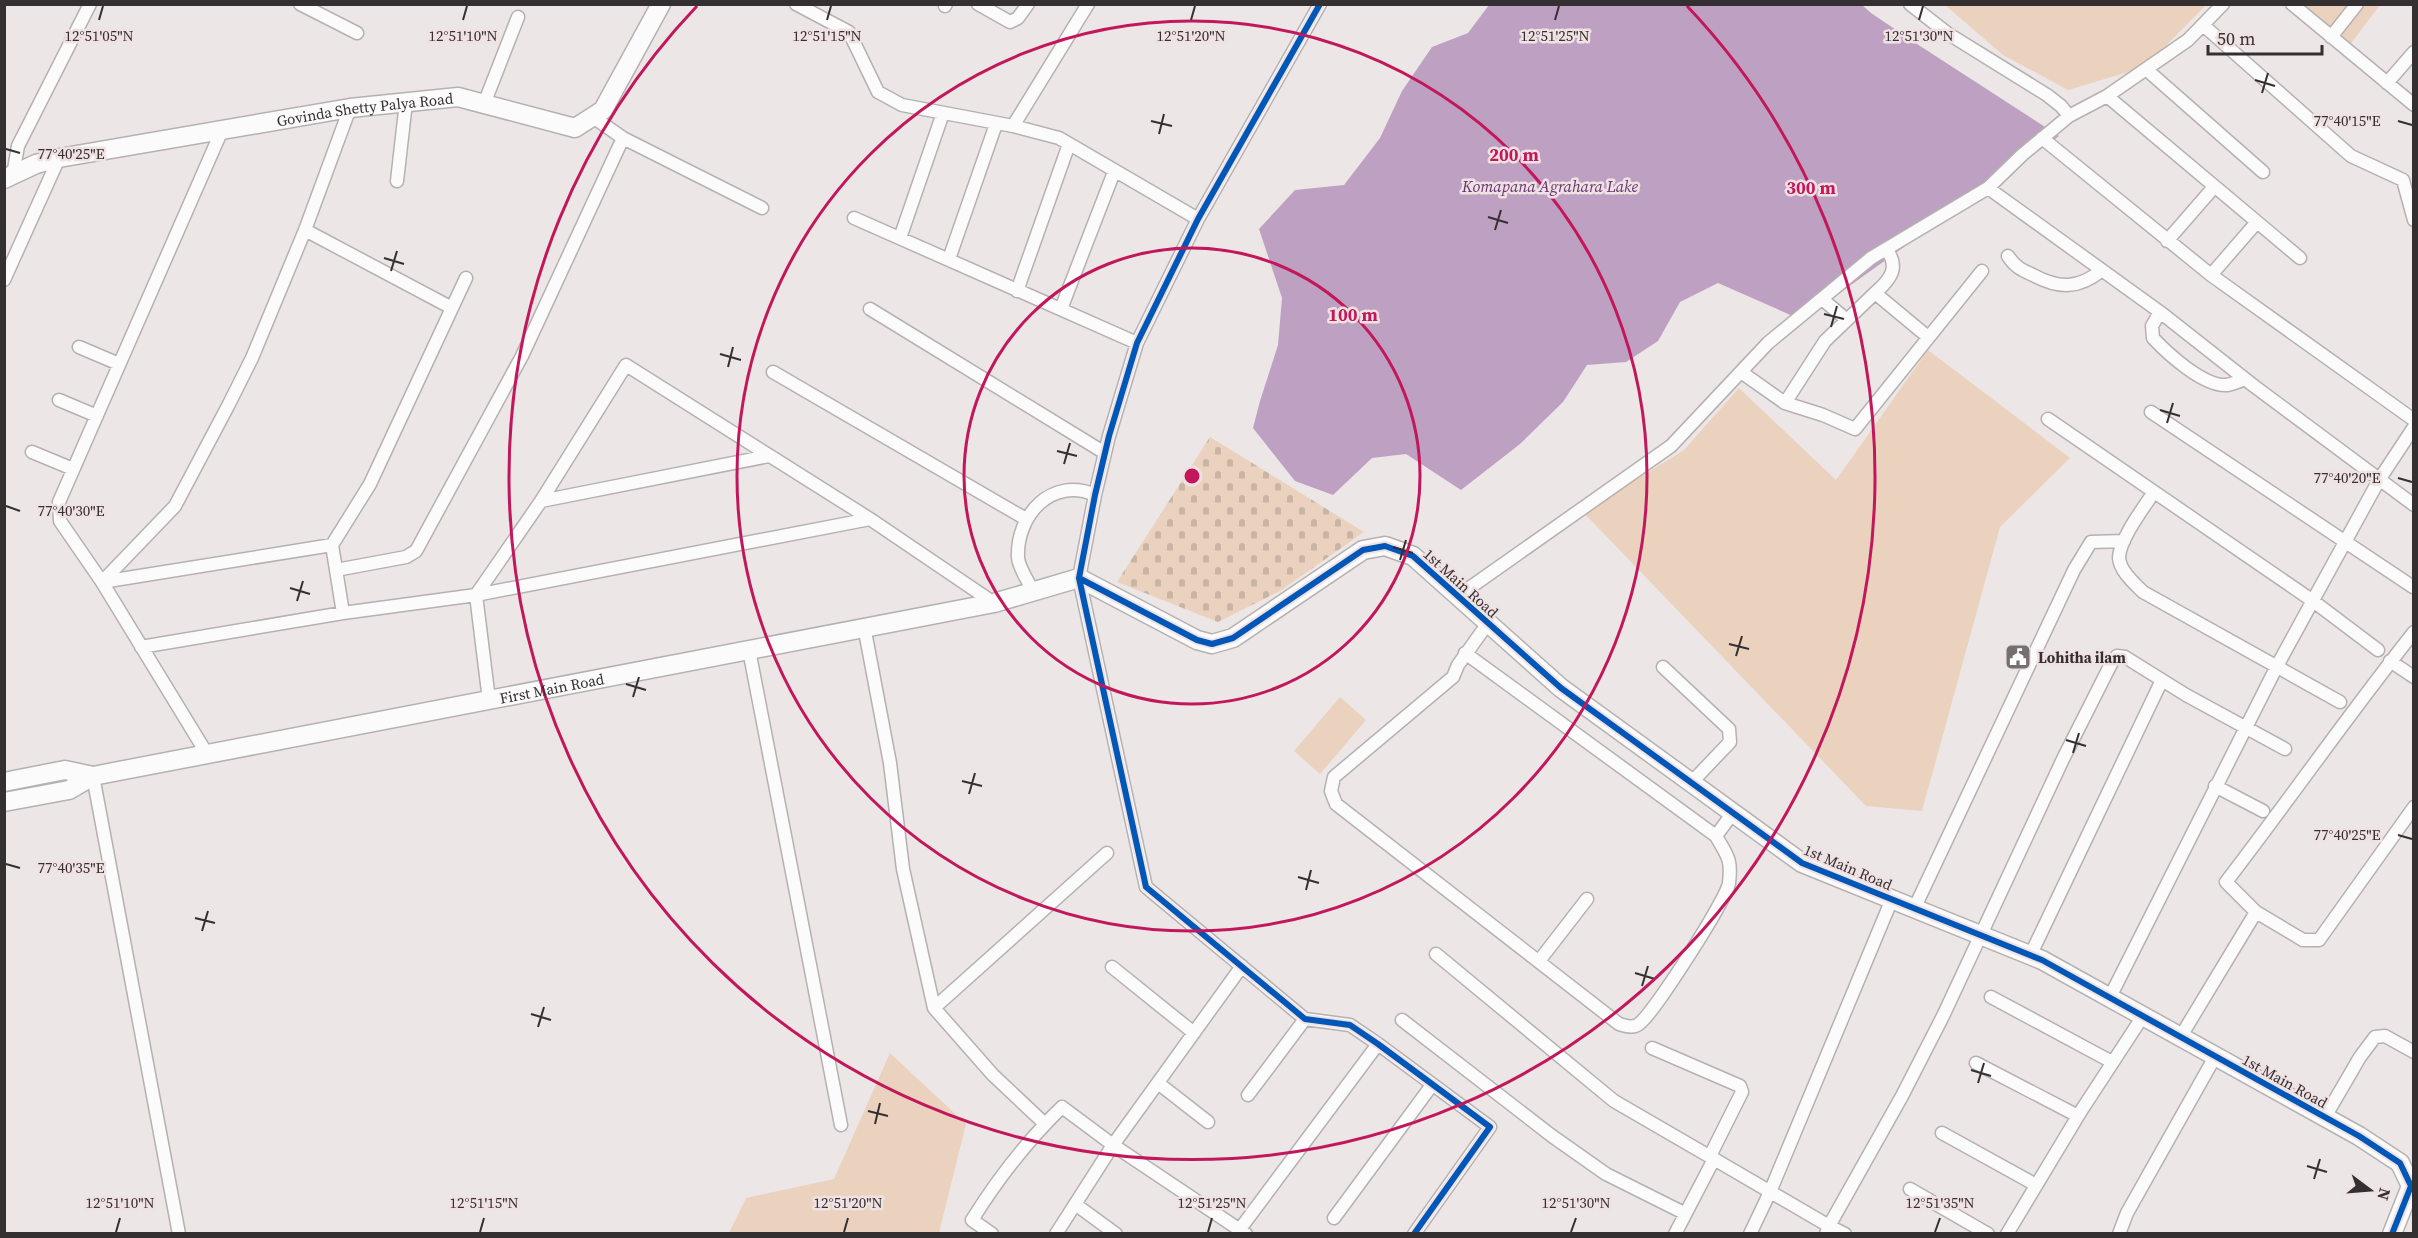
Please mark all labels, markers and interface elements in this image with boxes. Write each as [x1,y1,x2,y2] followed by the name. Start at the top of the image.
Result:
[2208,18,2322,56] scale bar
[64,25,134,46] text: 12°51'05"N
[428,25,498,46] text: 12°51'10"N
[792,25,862,46] text: 12°51'15"N
[1156,25,1226,46] text: 12°51'20"N
[1520,25,1590,46] text: 12°51'25"N
[1884,25,1954,46] text: 12°51'30"N
[2217,26,2255,51] text: 50 m
[275,87,455,131] street label: Govinda Shetty Palya Road
[2313,110,2381,131] text: 77°40'15"E
[1489,142,1539,167] text: 200 m
[37,143,105,164] text: 77°40'25"E
[1461,175,1638,197] water label: Komapana Agrahara Lake
[1786,175,1836,200] text: 300 m
[1328,302,1378,327] text: 100 m
[1182,466,1202,486] centre of rings
[2313,467,2381,488] text: 77°40'20"E
[37,500,105,521] text: 77°40'30"E
[1419,544,1503,623] street label: 1st Main Road
[2003,642,2033,672] public building icon: Lohitha ilam
[2038,647,2126,668] place label: Lohitha ilam
[498,668,606,708] street label: First Main Road
[2313,824,2381,845] text: 77°40'25"E
[1800,839,1896,895] street label: 1st Main Road
[37,857,105,878] text: 77°40'35"E
[2239,1049,2332,1113] street label: 1st Main Road
[2340,1160,2400,1220] north arrow
[2372,1186,2397,1203] text: N
[85,1192,155,1213] text: 12°51'10"N
[449,1192,519,1213] text: 12°51'15"N
[813,1192,883,1213] text: 12°51'20"N
[1177,1192,1247,1213] text: 12°51'25"N
[1541,1192,1611,1213] text: 12°51'30"N
[1905,1192,1975,1213] text: 12°51'35"N

